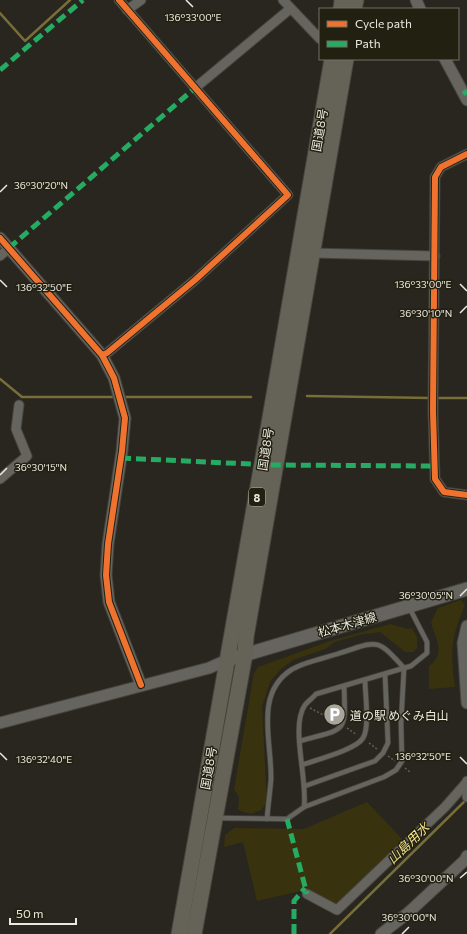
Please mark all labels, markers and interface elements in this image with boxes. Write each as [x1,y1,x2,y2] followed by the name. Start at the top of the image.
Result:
[319,8,459,60] legend
[165,11,221,23] text: 136°33'00"E
[355,16,412,30] text: Cycle path
[355,36,381,50] text: Path
[308,107,330,153] street label: 国道8号
[14,179,68,191] text: 36°30'20"N
[395,278,451,290] text: 136°33'00"E
[16,281,72,293] text: 136°32'50"E
[400,307,452,319] text: 36°30'10"N
[255,427,275,471] street label: 国道8号
[15,461,67,473] text: 36°30'15"N
[249,488,265,506] road number: 8
[399,589,453,601] text: 36°30'05"N
[316,609,378,639] street label: 松本木津線
[321,702,347,728] parking icon: 道の駅 めぐみ白山
[350,708,449,722] place label: 道の駅 めぐみ白山
[197,745,219,791] street label: 国道8号
[395,750,451,762] text: 136°32'50"E
[16,753,72,765] text: 136°32'40"E
[384,818,434,867] water label: 山島用水
[398,872,454,884] text: 36°30'00"N
[10,900,76,926] scale bar
[16,906,44,920] text: 50 m
[381,911,437,923] text: 36°30'00"N

